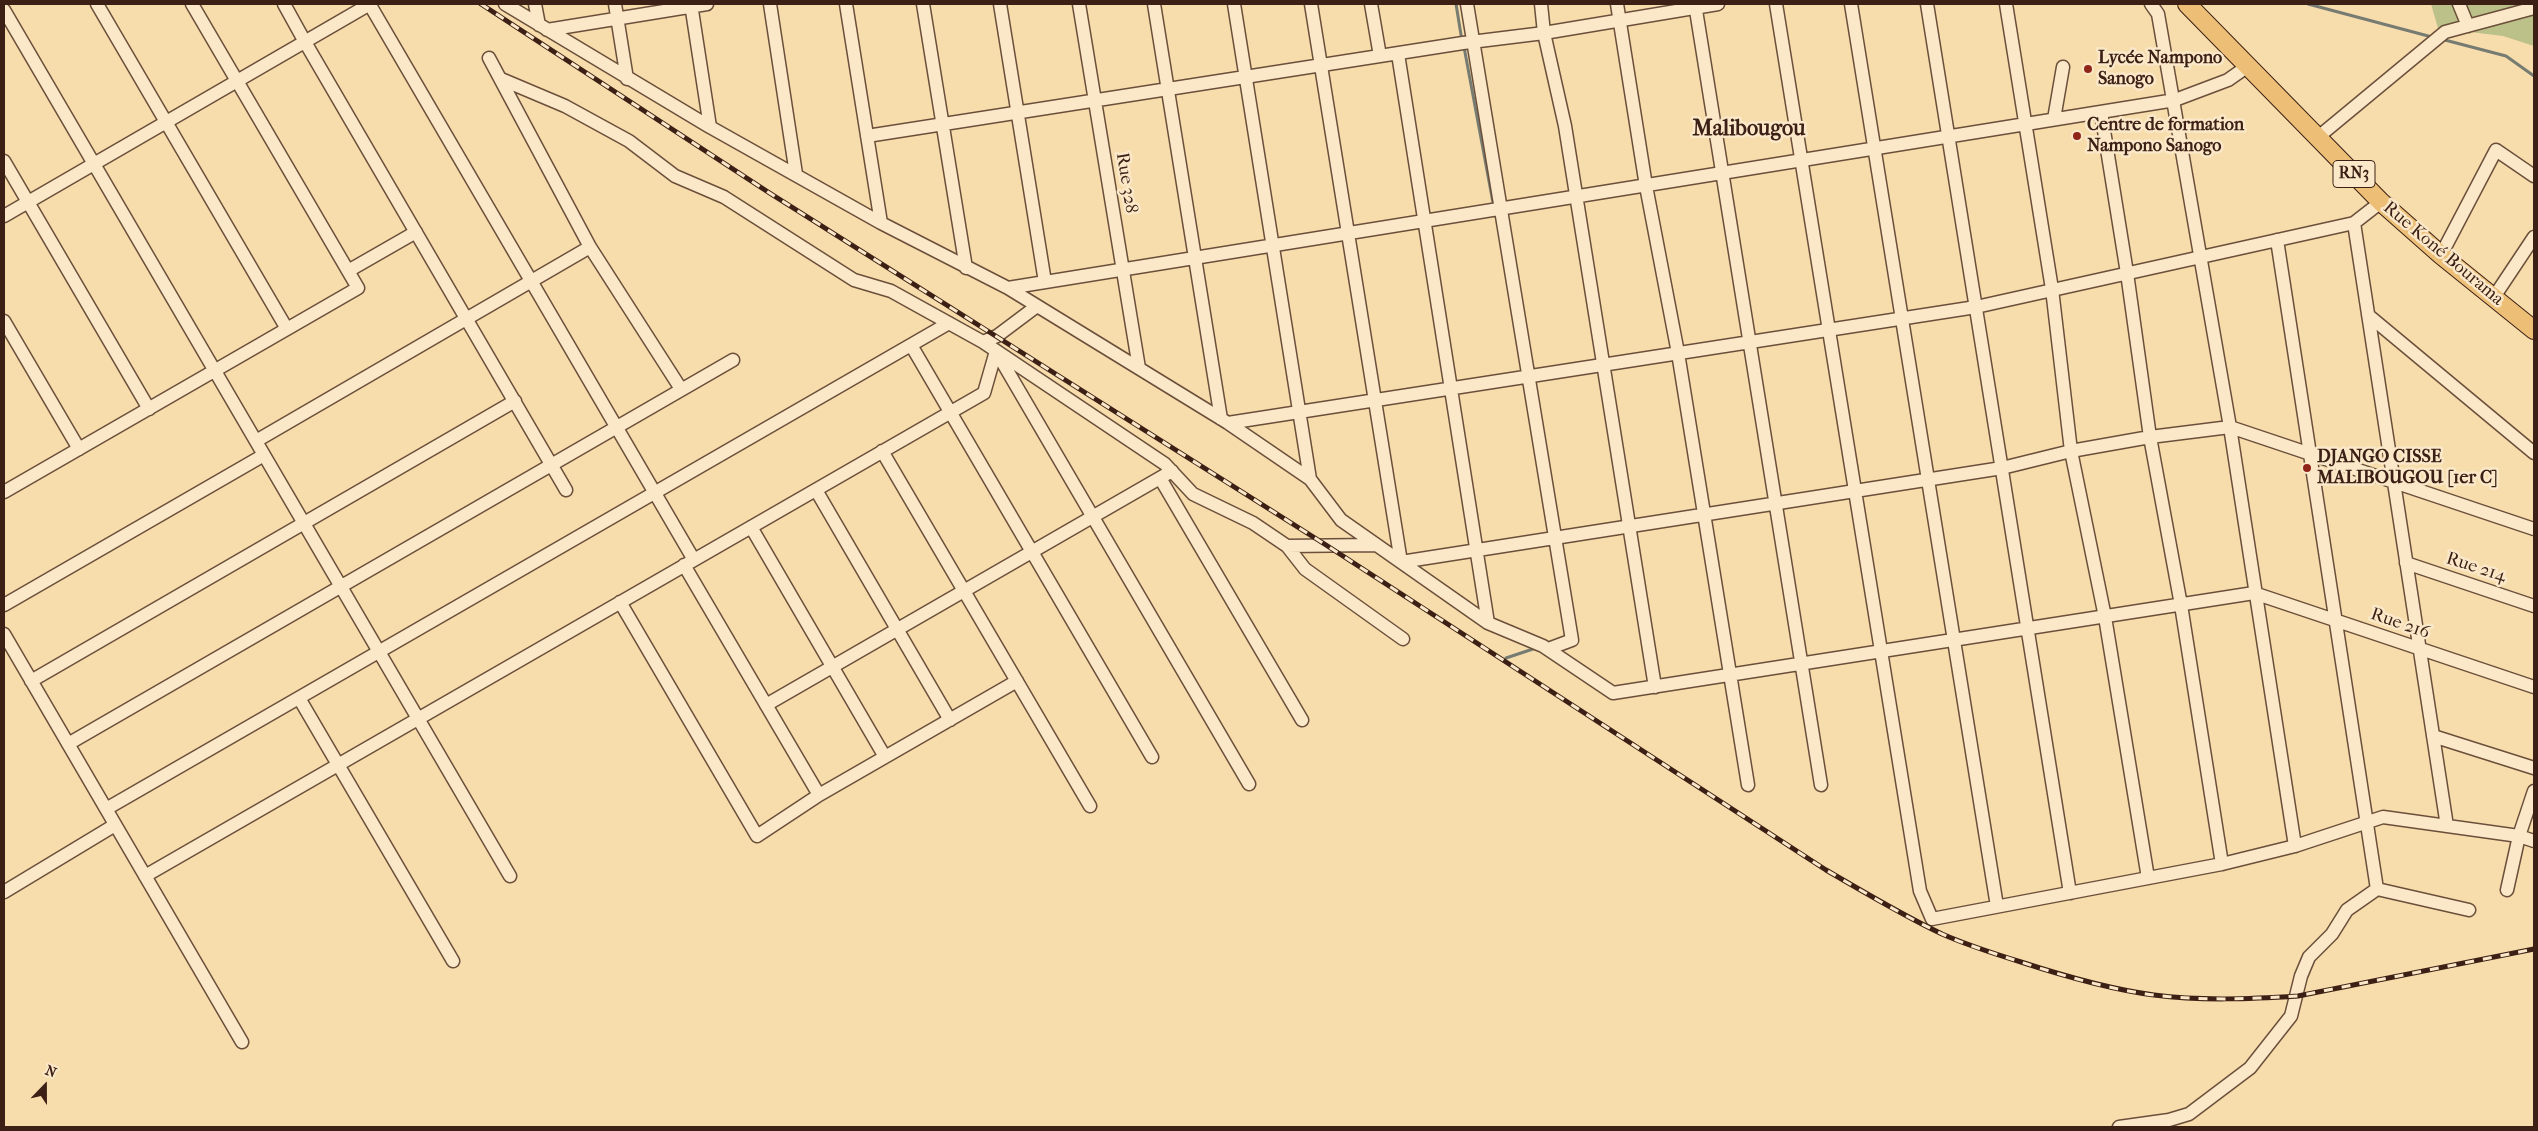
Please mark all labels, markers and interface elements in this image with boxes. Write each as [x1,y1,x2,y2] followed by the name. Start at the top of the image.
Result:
[2098,48,2222,90] place label: Lycée Nampono Sanogo
[2082,63,2094,75] marker: Lycée Nampono Sanogo
[2087,115,2244,158] place label: Centre de formation Nampono Sanogo
[1693,117,1805,143] district label: Malibougou
[2071,130,2083,142] marker: Centre de formation Nampono Sanogo
[1111,151,1141,215] street label: Rue 328
[2333,160,2375,188] road number: RN3
[2378,197,2508,311] street label: Rue Koné Bourama
[2317,447,2498,489] place label: DJANGO CISSE MALIBOUGOU [1er C]
[2301,462,2313,474] marker: DJANGO CISSE MALIBOUGOU [1er C]
[2443,548,2509,588] street label: Rue 214
[2368,604,2432,644] street label: Rue 216
[20,1061,70,1111] north arrow
[43,1062,59,1081] text: N

